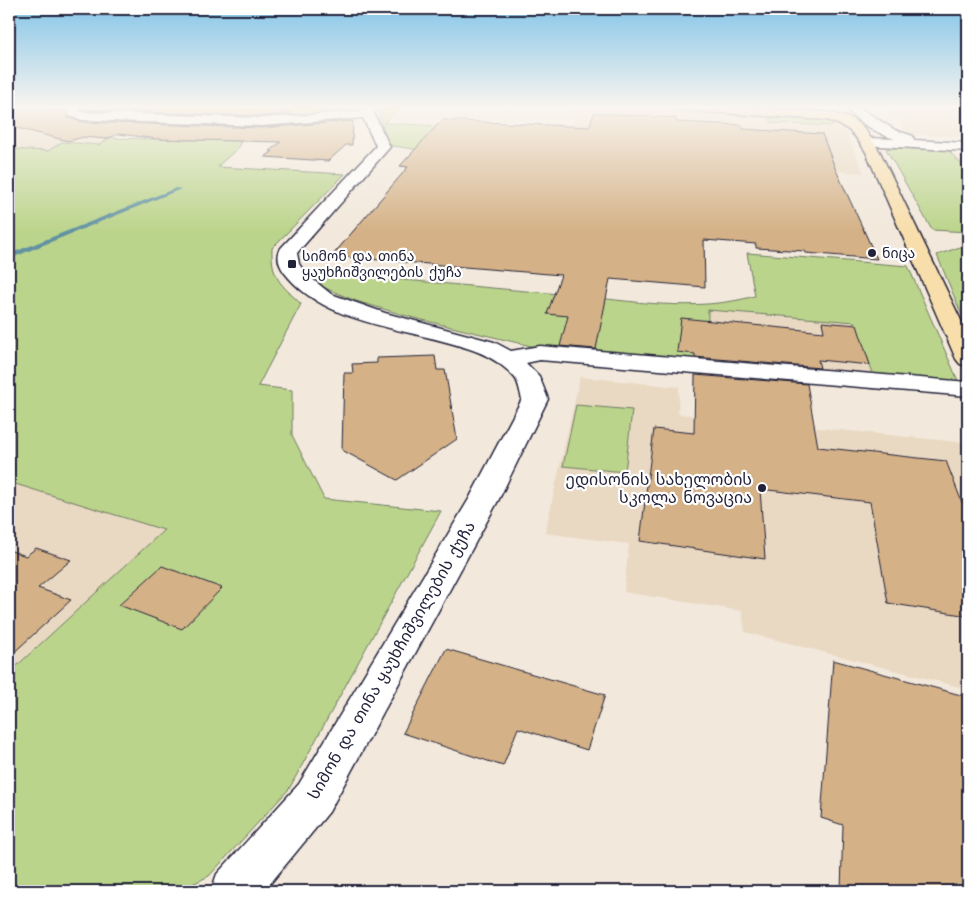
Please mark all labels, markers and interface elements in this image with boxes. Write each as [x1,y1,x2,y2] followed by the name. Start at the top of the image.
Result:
[882,243,915,265] place label: ნიცა
[302,246,462,284] place label: სიმონ და თინა ყაუხჩიშვილების ქუჩა
[866,247,878,259] marker: ნიცა
[286,258,298,270] marker: სიმონ და თინა ყაუხჩიშვილების ქუჩა
[566,468,752,511] place label: ედისონის სახელობის სკოლა ნოვაცია
[756,482,768,494] marker: ედისონის სახელობის სკოლა ნოვაცია
[302,517,483,805] street label: სიმონ და თინა ყაუხჩიშვილების ქუჩა

